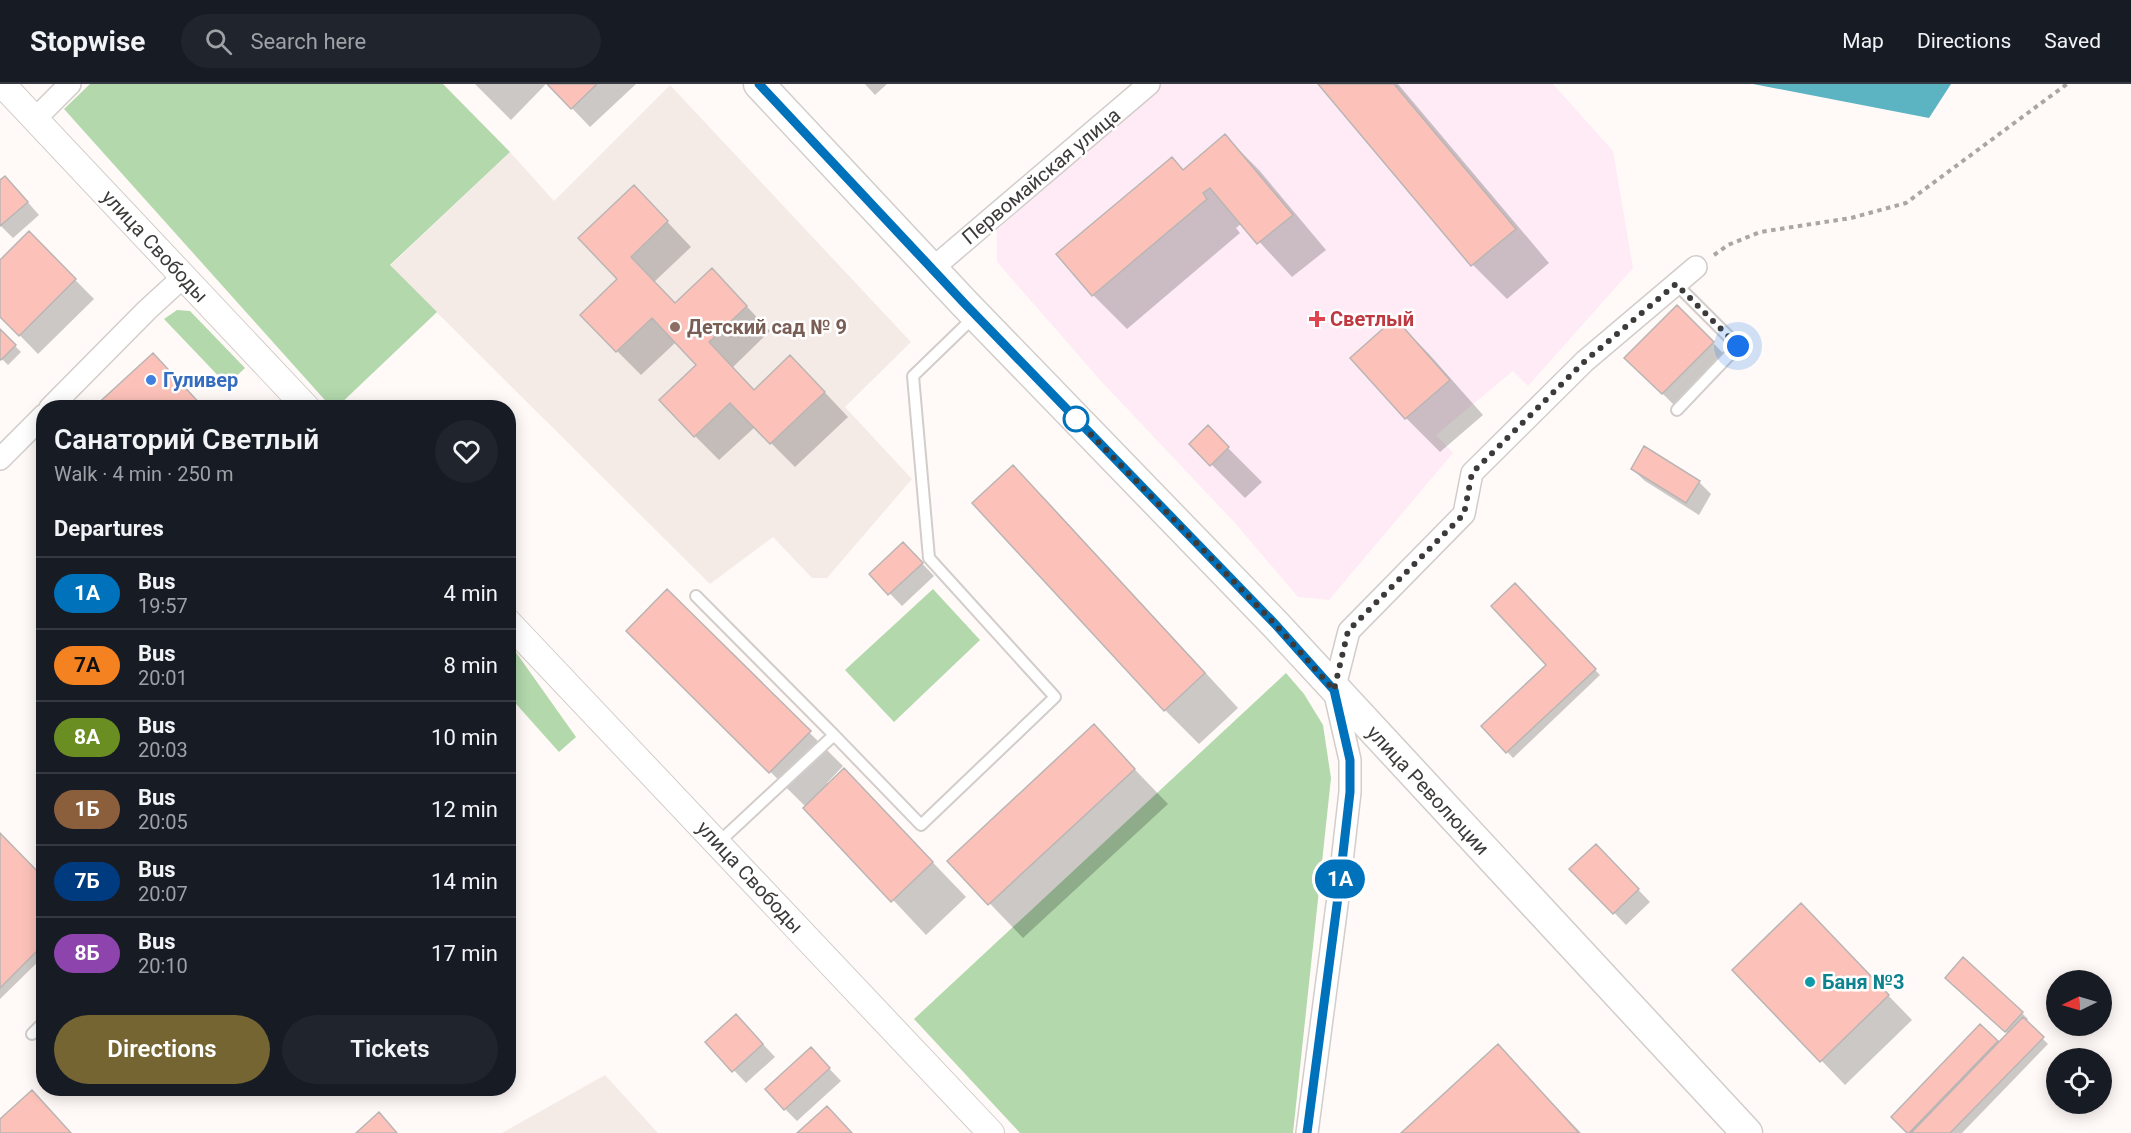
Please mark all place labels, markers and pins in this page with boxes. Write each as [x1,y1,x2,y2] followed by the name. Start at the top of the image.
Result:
[1330,307,1414,331] place label: Светлый
[1308,310,1326,328] marker: Светлый
[687,315,847,339] place label: Детский сад № 9
[668,320,682,334] marker: Детский сад № 9
[163,368,238,392] place label: Гуливер
[144,373,158,387] marker: Гуливер
[1063,406,1089,432] unlabelled marker
[1822,970,1904,994] place label: Баня №3
[1803,975,1817,989] marker: Баня №3

